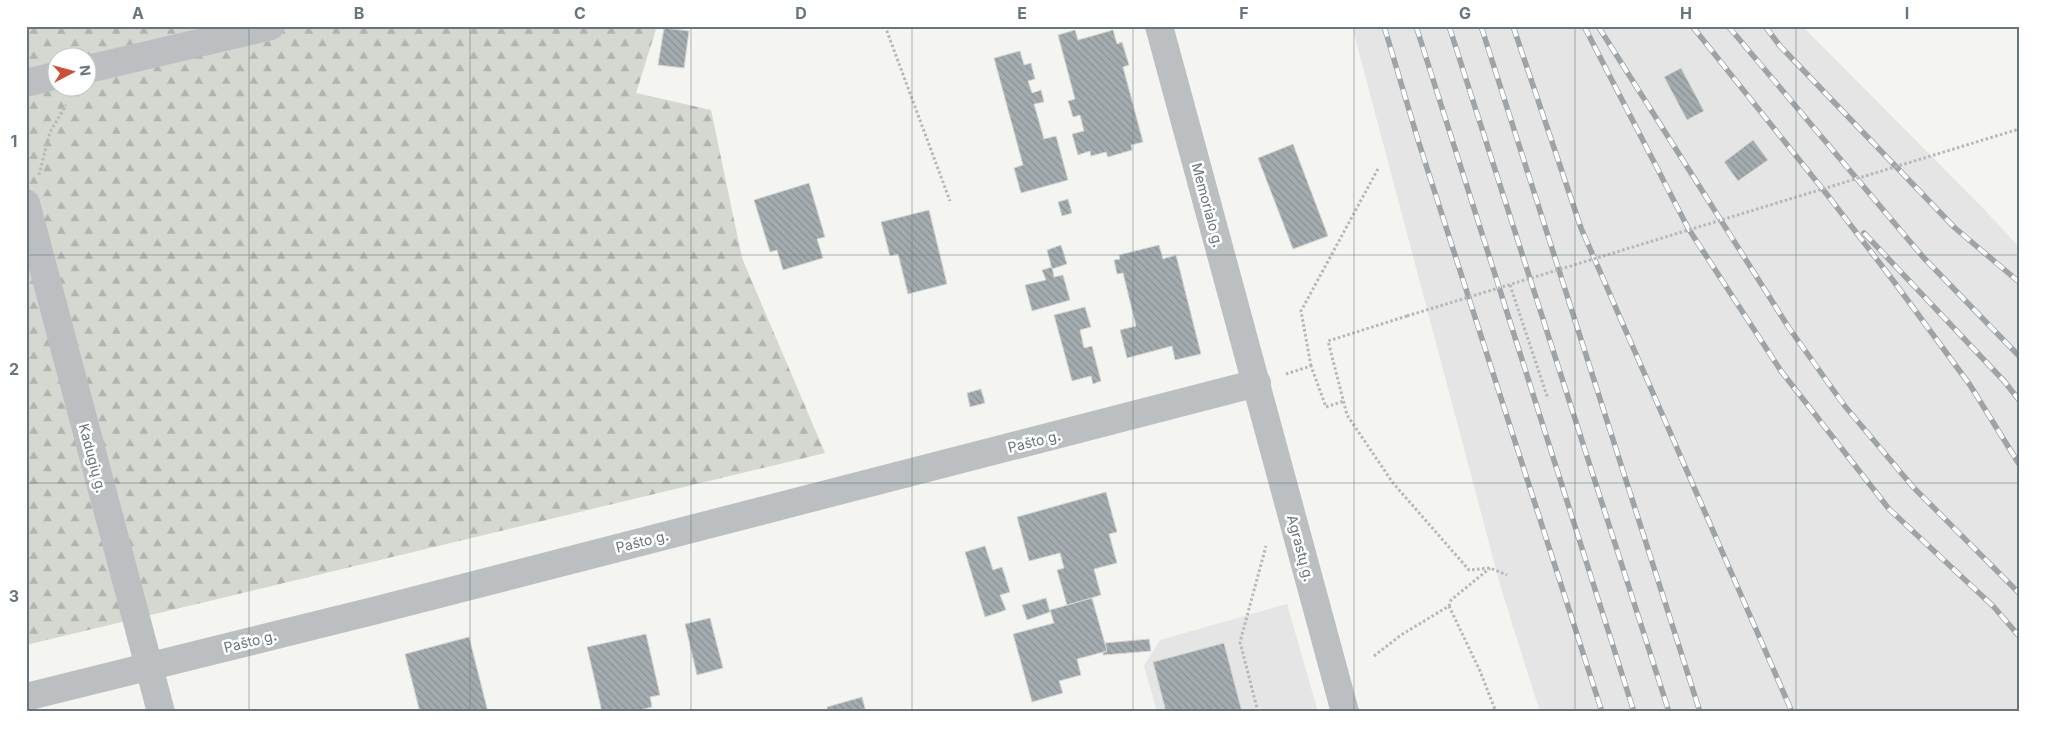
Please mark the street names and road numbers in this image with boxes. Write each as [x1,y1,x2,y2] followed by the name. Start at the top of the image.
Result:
[1189,161,1227,249] street label: Memorialo g.
[76,422,110,494] street label: Kadugių g.
[1006,426,1062,456] street label: Pašto g.
[1284,513,1318,583] street label: Agrastų g.
[614,526,670,556] street label: Pašto g.
[222,626,278,656] street label: Pašto g.

